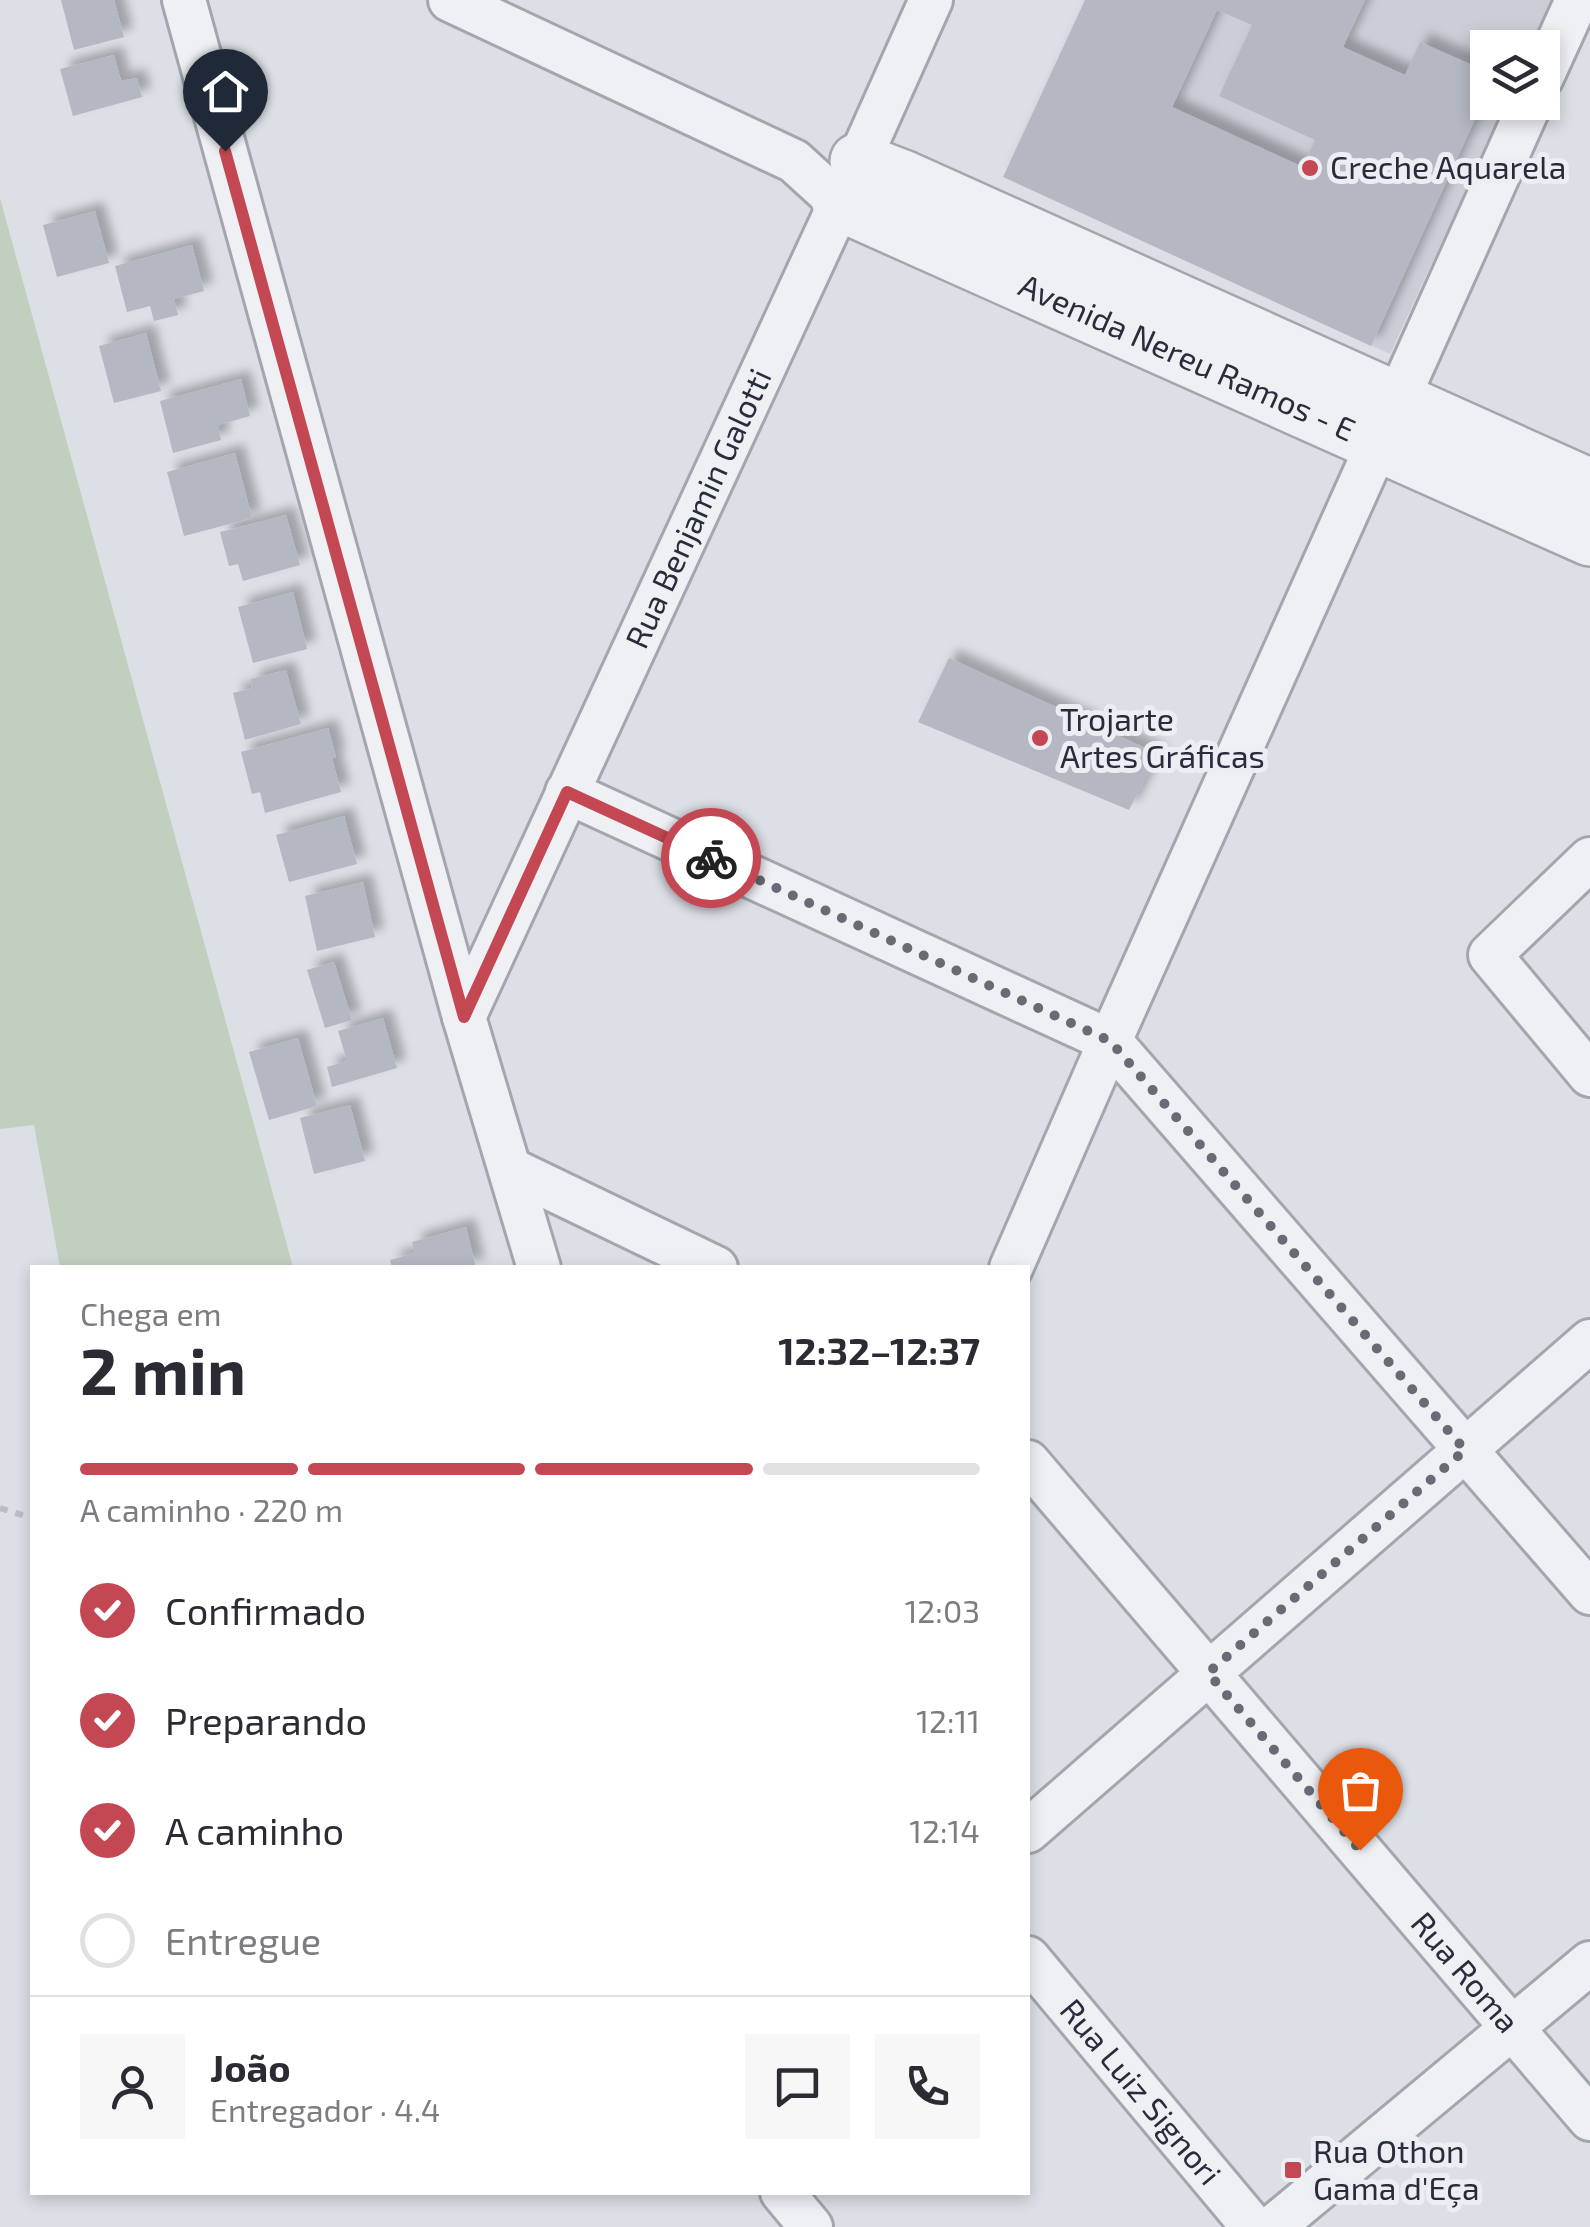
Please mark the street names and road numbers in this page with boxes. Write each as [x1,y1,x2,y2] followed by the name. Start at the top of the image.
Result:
[1014,265,1362,448] street label: Avenida Nereu Ramos - E
[616,362,778,653] street label: Rua Benjamin Galotti
[1404,1903,1528,2039] street label: Rua Roma
[1053,1990,1230,2191] street label: Rua Luiz Signori

